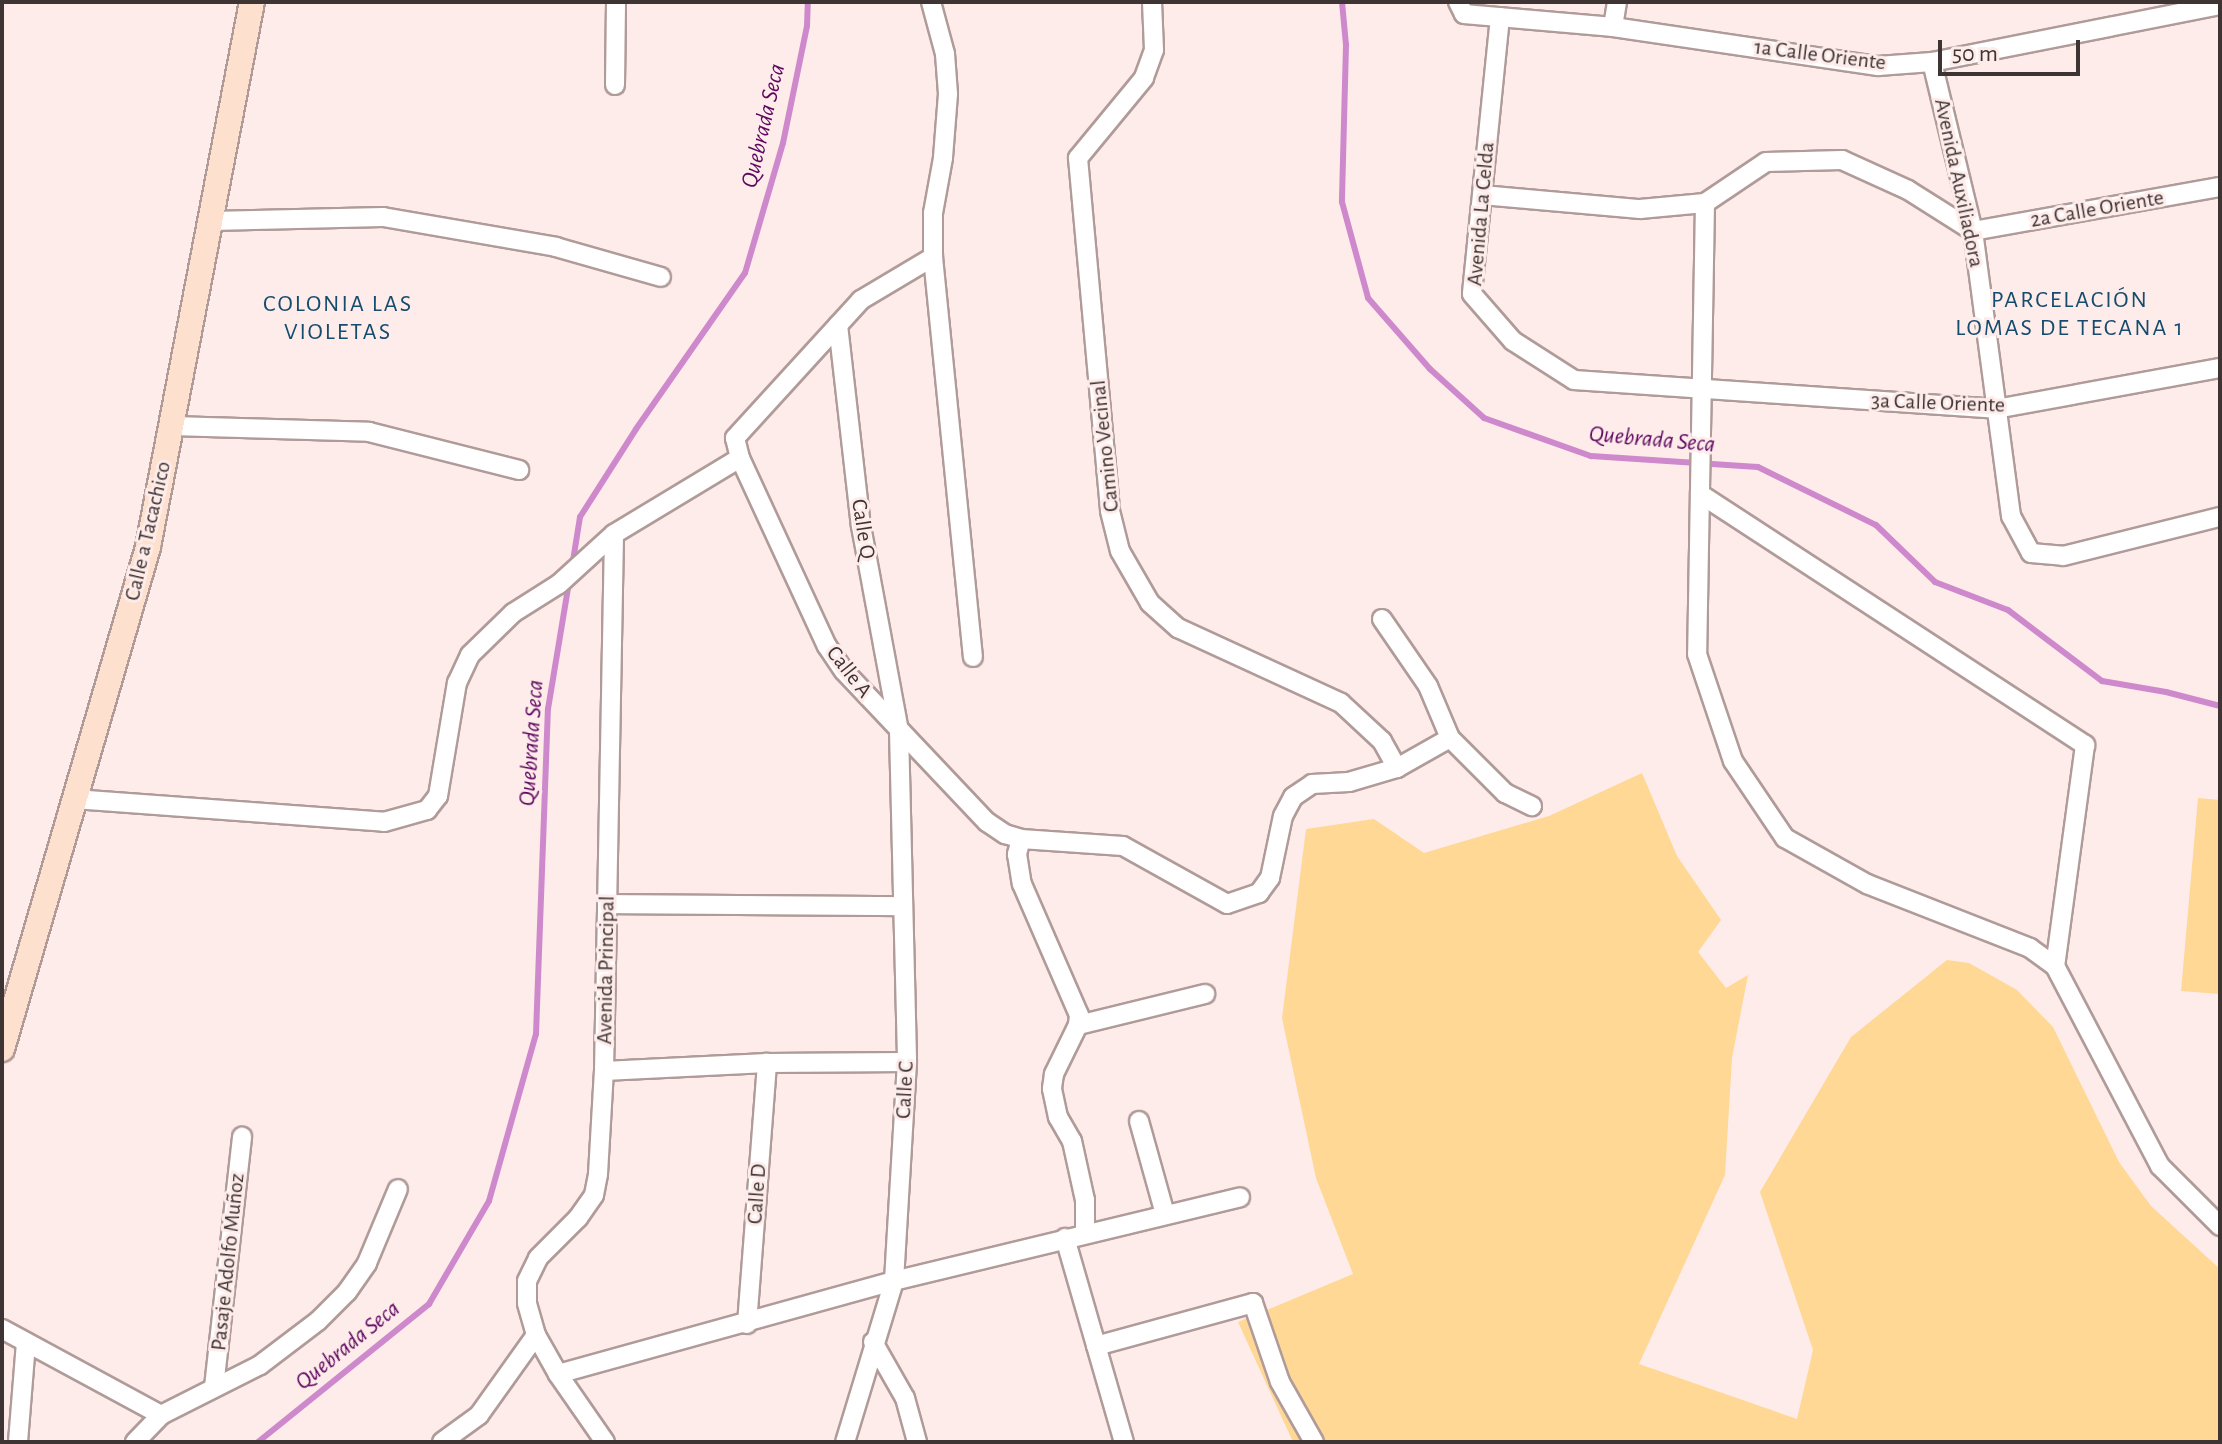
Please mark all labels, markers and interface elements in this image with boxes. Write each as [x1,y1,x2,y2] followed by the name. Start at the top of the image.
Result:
[1942,24,2084,74] scale bar
[1753,34,1887,76] street label: 1a Calle Oriente
[1952,42,1998,66] text: 50 m
[736,61,792,191] water label: Quebrada Seca
[1928,96,1990,270] street label: Avenida Auxiliadora
[1462,141,1500,287] street label: Avenida La Celda
[2028,184,2166,234] street label: 2a Calle Oriente
[1955,287,2185,343] district label: PARCELACIÓN LOMAS DE TECANA 1
[263,291,413,347] district label: COLONIA LAS VIOLETAS
[1085,379,1125,513] street label: Camino Vecinal
[1871,387,2005,419] street label: 3a Calle Oriente
[1588,420,1716,460] water label: Quebrada Seca
[119,459,177,603] street label: Calle a Tacachico
[845,497,881,561] street label: Calle Q
[820,641,878,703] street label: Calle A
[513,679,551,807] water label: Quebrada Seca
[592,895,620,1045] street label: Avenida Principal
[890,1061,920,1119] street label: Calle C
[742,1163,772,1225] street label: Calle D
[206,1172,250,1352] street label: Pasaje Adolfo Muñoz
[290,1295,406,1397] water label: Quebrada Seca

